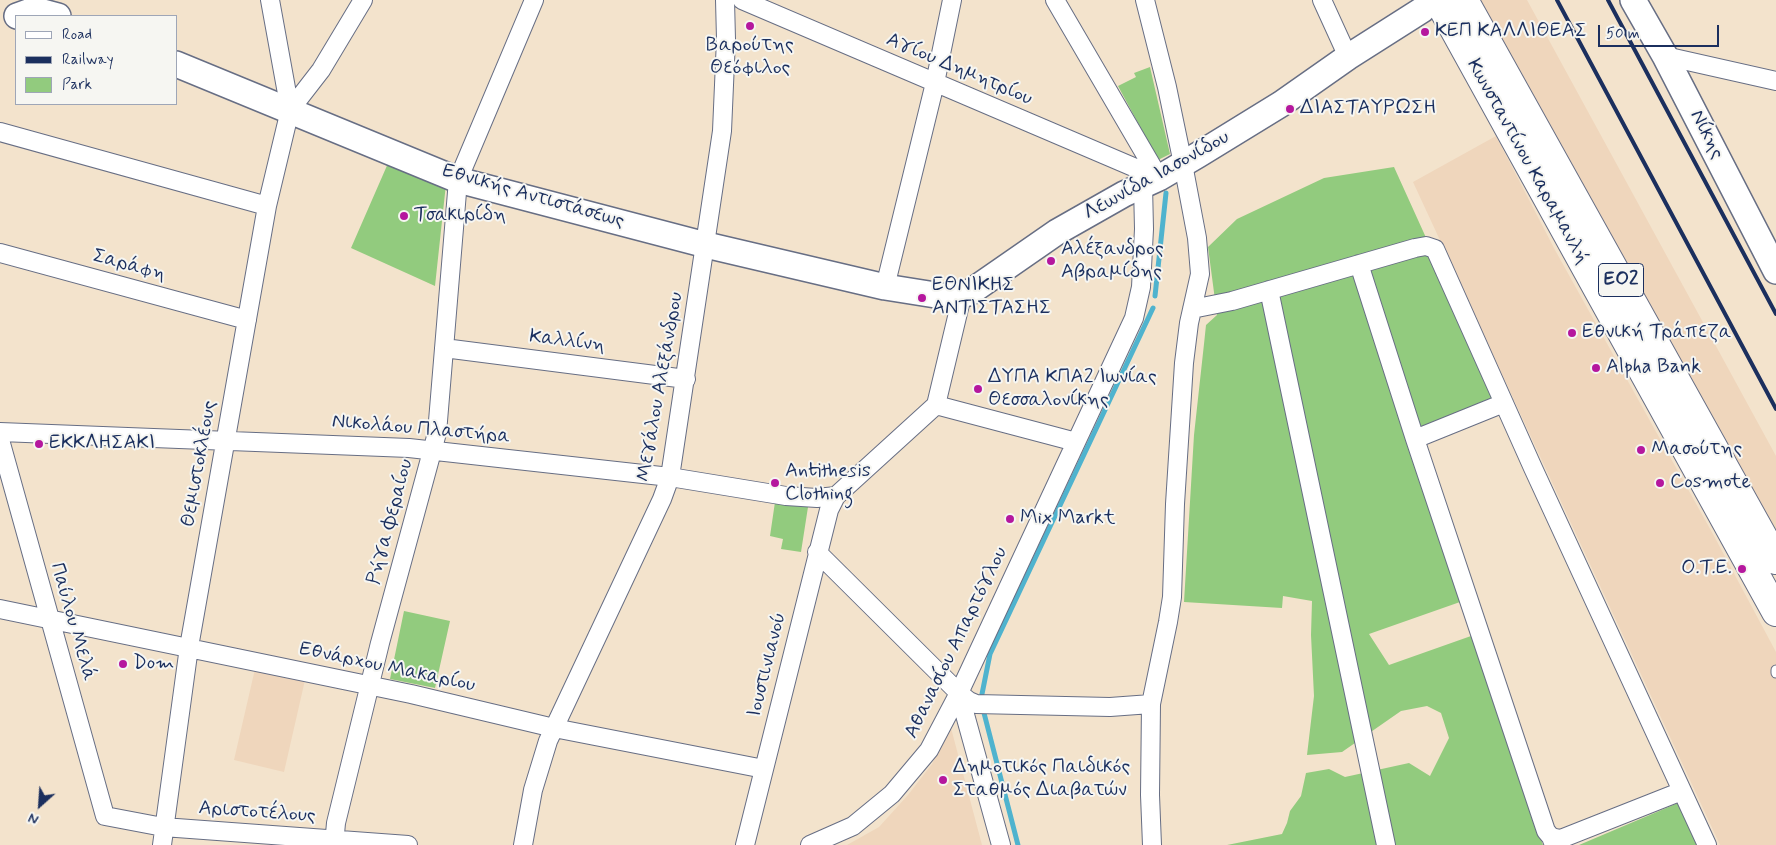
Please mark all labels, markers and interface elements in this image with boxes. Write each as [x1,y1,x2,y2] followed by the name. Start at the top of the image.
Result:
[15,15,178,105] legend
[1601,15,1722,47] scale bar
[744,20,756,32] marker: Βαρούτης Θεόφιλος
[1435,20,1587,44] place label: ΚΕΠ ΚΑΛΛΙΘΕΑΣ
[1606,24,1640,44] text: 50 m
[62,25,92,45] text: Road
[1419,26,1431,38] marker: ΚΕΠ ΚΑΛΛΙΘΕΑΣ
[882,28,1036,112] street label: Αγίου Δημητρίου
[706,34,794,81] place label: Βαρούτης Θεόφιλος
[62,50,114,70] text: Railway
[1461,55,1593,269] street label: Κωνσταντίνου Καραμανλή
[62,75,92,95] text: Park
[1300,97,1436,121] place label: ΔΙΑΣΤΑΥΡΩΣΗ
[1284,103,1296,115] marker: ΔΙΑΣΤΑΥΡΩΣΗ
[1684,106,1728,164] street label: Νίκης
[1080,126,1234,226] street label: Λεωνίδα Ιασονίδου
[439,160,627,234] street label: Εθνικής Αντιστάσεως
[414,204,506,228] place label: Τσακιρίδη
[398,210,410,222] marker: Τσακιρίδη
[1061,238,1164,285] place label: Αλέξανδρος Αβραμίδης
[90,245,168,287] street label: Σαράφη
[1045,255,1057,267] marker: Αλέξανδρος Αβραμίδης
[1598,264,1644,296] road number: ΕΟ2
[932,274,1051,321] place label: ΕΘΝΙΚΗΣ ΑΝΤΙΣΤΑΣΗΣ
[632,290,690,484] street label: Μεγάλου Αλεξάνδρου
[916,292,928,304] marker: ΕΘΝΙΚΗΣ ΑΝΤΙΣΤΑΣΗΣ
[1582,321,1731,345] place label: Εθνική Τράπεζα
[528,325,606,359] street label: Καλλίνη
[1566,327,1578,339] marker: Εθνική Τράπεζα
[1606,356,1701,380] place label: Alpha Bank
[1590,362,1602,374] marker: Alpha Bank
[988,366,1157,413] place label: ΔΥΠΑ ΚΠΑ2 Ιωνίας Θεσσαλονίκης
[972,383,984,395] marker: ΔΥΠΑ ΚΠΑ2 Ιωνίας Θεσσαλονίκης
[177,399,223,529] street label: Θεμιστοκλέους
[331,410,511,450] street label: Νικολάου Πλαστήρα
[49,432,155,456] place label: ΕΚΚΛΗΣΑΚΙ
[33,438,45,450] marker: ΕΚΚΛΗΣΑΚΙ
[1651,438,1742,462] place label: Μασούτης
[1635,444,1647,456] marker: Μασούτης
[363,457,419,587] street label: Ρήγα Φεραίου
[785,460,871,507] place label: Antithesis Clothing
[1670,471,1751,495] place label: Cosmote
[769,477,781,489] marker: Antithesis Clothing
[1654,477,1666,489] marker: Cosmote
[1020,507,1115,531] place label: Mix Markt
[1004,513,1016,525] marker: Mix Markt
[900,543,1014,743] street label: Αθανασίου Απαρτόγλου
[1681,557,1732,581] place label: Ο.Τ.Ε.
[44,560,100,684] street label: Παύλου Μελά
[1736,563,1748,575] marker: Ο.Τ.Ε.
[743,610,793,720] street label: Ιουστινιανού
[297,638,477,698] street label: Εθνάρχου Μακαρίου
[133,652,174,676] place label: Dom
[117,658,129,670] marker: Dom
[953,756,1130,803] place label: Δημοτικός Παιδικός Σταθμός Διαβατών
[937,774,949,786] marker: Δημοτικός Παιδικός Σταθμός Διαβατών
[15,780,65,830] north arrow
[198,797,316,829] street label: Αριστοτέλους
[25,808,42,829] text: N

